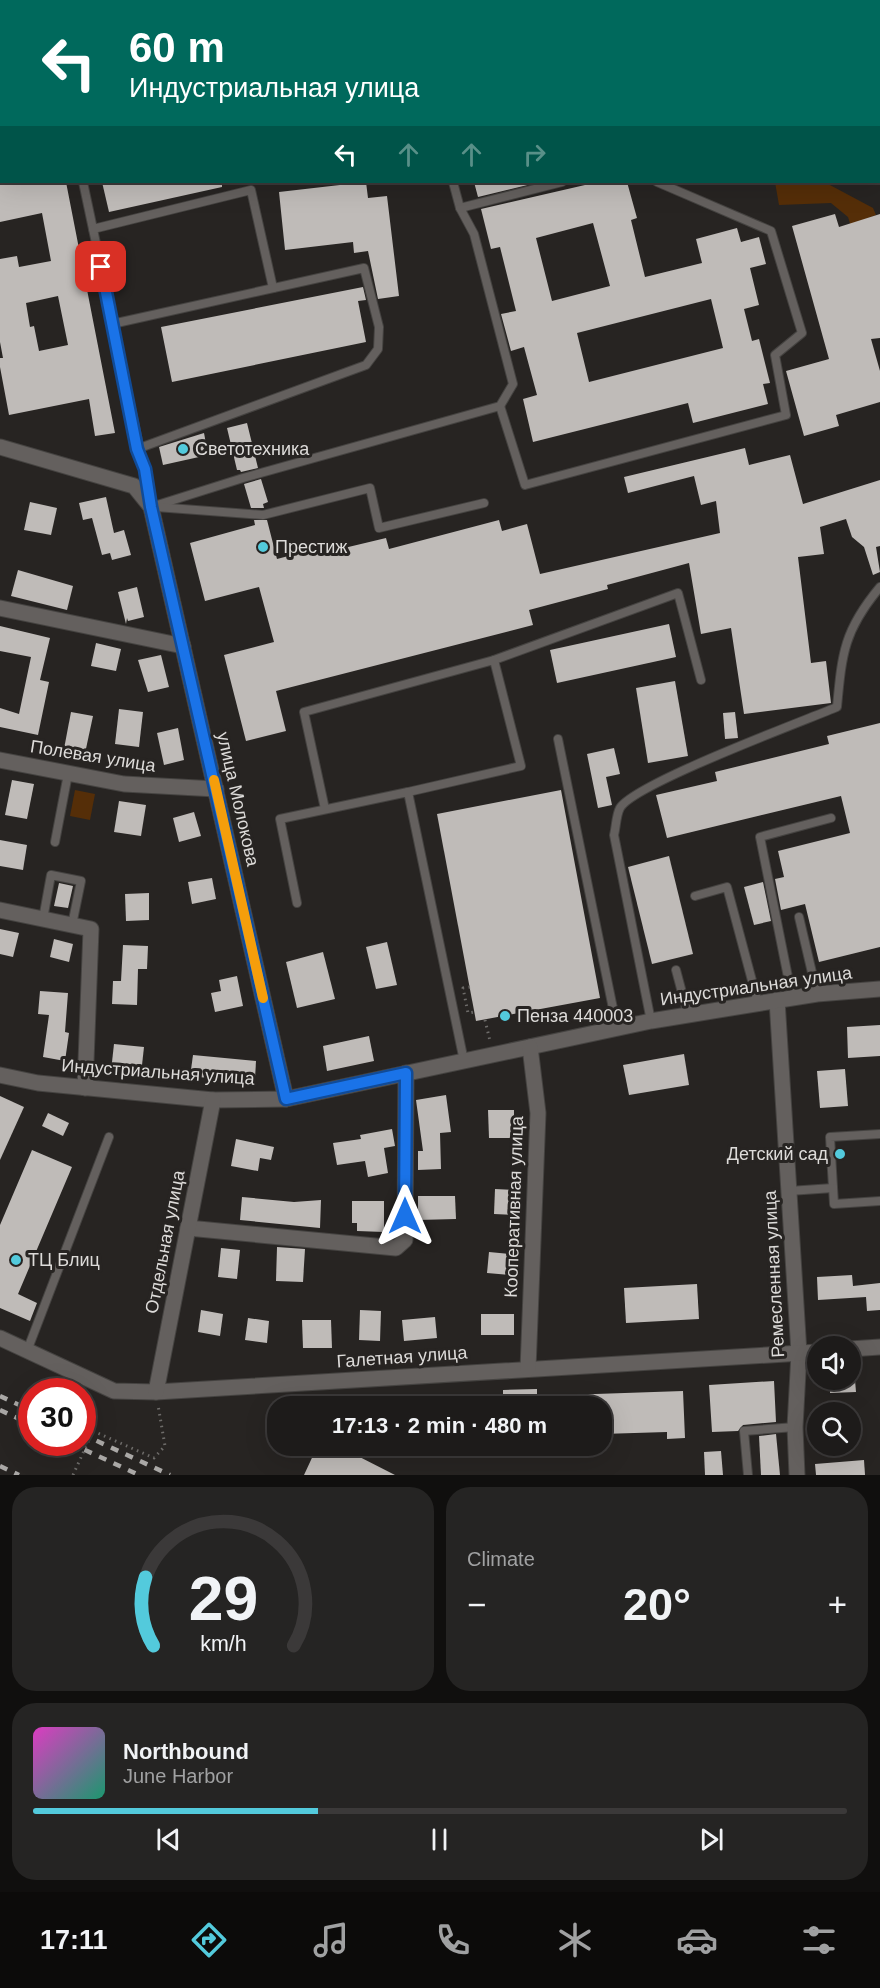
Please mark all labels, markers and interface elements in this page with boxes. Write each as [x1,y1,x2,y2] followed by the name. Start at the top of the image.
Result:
[30,24,108,102] icon: left
[129,24,225,71] text: 60 m
[129,73,419,103] text: Индустриальная улица
[329,138,362,171] icon: left
[392,138,425,171] icon: ahead
[455,138,488,171] icon: ahead
[518,138,551,171] icon: right
[75,241,126,292] pin
[84,250,117,283] icon: arrive
[195,439,310,459] place label: Светотехника
[176,442,190,456] marker: Светотехника
[275,537,347,557] place label: Престиж
[256,540,270,554] marker: Престиж
[213,730,263,869] street label: улица Молокова
[29,736,158,776] street label: Полевая улица
[659,962,854,1009] street label: Индустриальная улица
[517,1006,633,1026] place label: Пенза 440003
[498,1009,512,1023] marker: Пенза 440003
[61,1055,256,1089] street label: Индустриальная улица
[501,1115,527,1298] street label: Кооперативная улица
[727,1144,828,1164] place label: Детский сад
[833,1147,847,1161] marker: Детский сад
[141,1168,189,1315] street label: Отдельная улица
[373,1184,437,1248] position arrow
[760,1189,788,1358] street label: Ремесленная улица
[28,1250,100,1270] place label: ТЦ Блиц
[9,1253,23,1267] marker: ТЦ Блиц
[807,1336,861,1456] map controls
[807,1336,861,1390] button: sound
[336,1342,469,1372] street label: Галетная улица
[18,1378,96,1456] speed limit sign: 30
[807,1402,861,1456] button: search
[332,1413,547,1438] text: 17:13 · 2 min · 480 m
[467,1548,535,1570] text: Climate
[188,1564,258,1633] text: 29
[623,1579,691,1630] text: 20°
[467,1586,486,1623] text: −
[828,1586,847,1623] text: +
[200,1632,246,1656] text: km/h
[123,1739,249,1764] text: Northbound
[123,1765,233,1787] text: June Harbor
[152,1823,185,1856] icon: previous
[423,1823,456,1856] icon: pause
[695,1823,728,1856] icon: next
[188,1919,230,1961] icon: directions
[310,1919,352,1961] icon: music
[432,1919,474,1961] icon: phone
[554,1919,596,1961] icon: climate
[676,1919,718,1961] icon: car
[798,1919,840,1961] icon: filters
[40,1925,108,1955] text: 17:11

